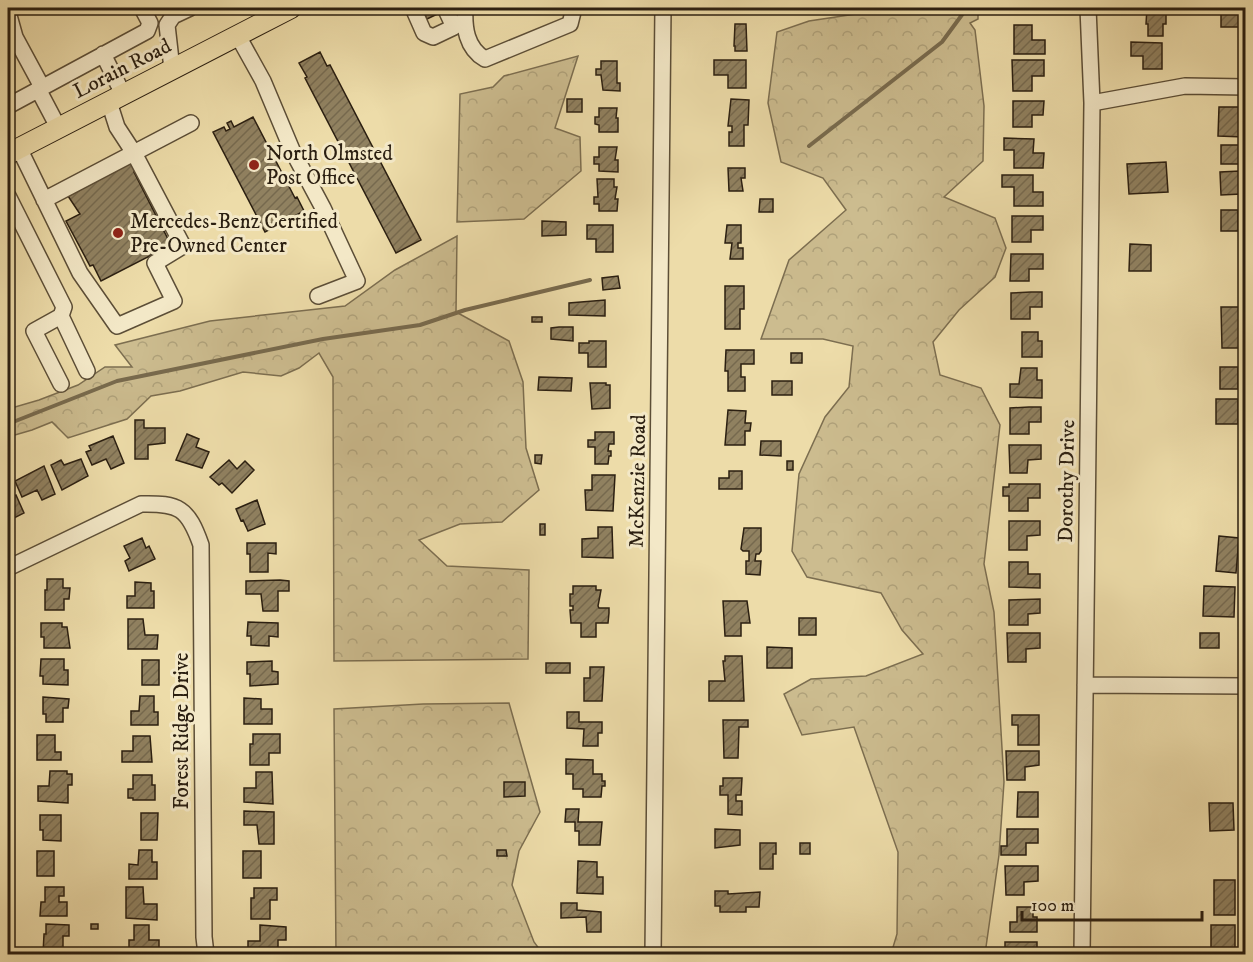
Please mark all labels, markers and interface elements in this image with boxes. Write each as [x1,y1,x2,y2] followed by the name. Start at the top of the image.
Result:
[69,33,176,105] street label: Lorain Road
[266,141,393,191] place label: North Olmsted Post Office
[247,158,261,172] marker: North Olmsted Post Office
[130,209,339,259] place label: Mercedes-Benz Certified Pre-Owned Center
[111,226,125,240] marker: Mercedes-Benz Certified Pre-Owned Center
[624,414,652,548] street label: McKenzie Road
[1053,419,1081,543] street label: Dorothy Drive
[169,652,195,810] street label: Forest Ridge Drive
[1022,884,1202,922] scale bar
[1031,895,1074,917] text: 100 m

